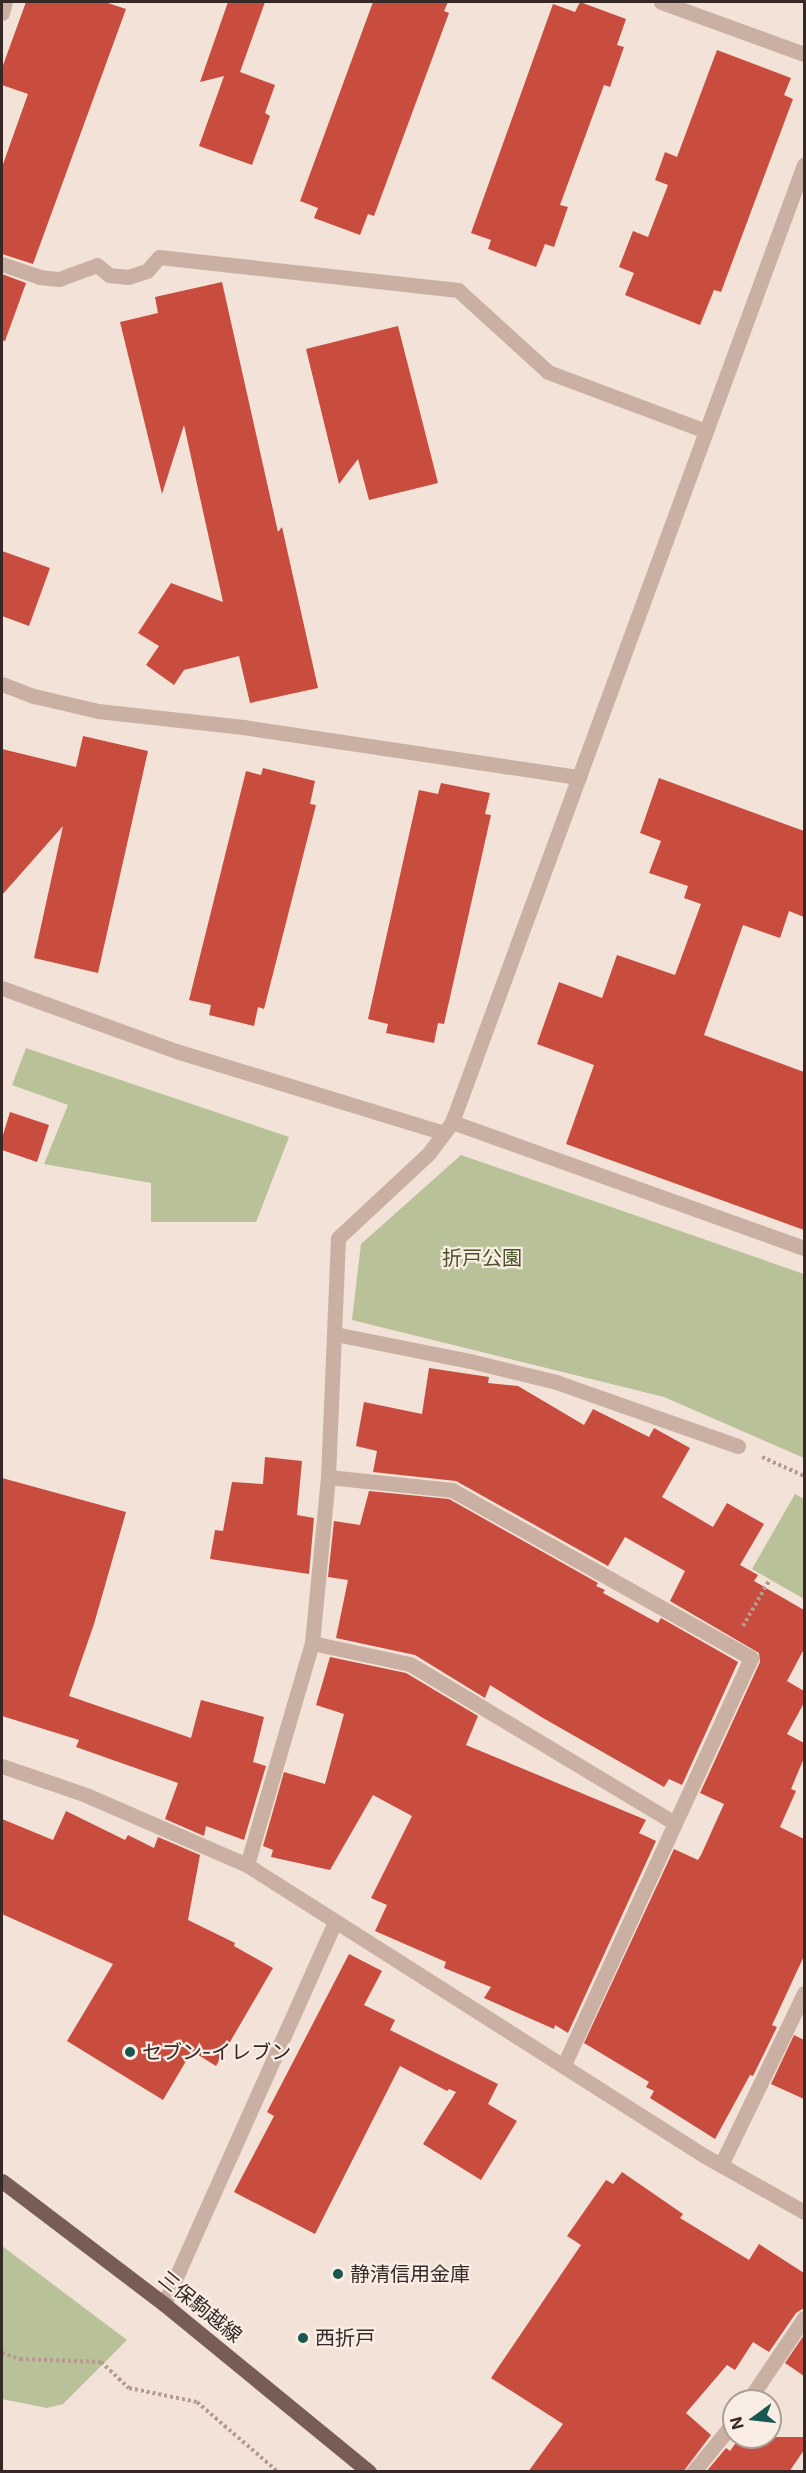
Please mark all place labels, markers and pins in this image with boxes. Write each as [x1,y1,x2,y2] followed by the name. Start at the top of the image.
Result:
[142,2040,291,2064] place label: セブン-イレブン
[123,2045,137,2059] marker: セブン-イレブン
[350,2262,470,2286] place label: 静清信用金庫
[331,2267,345,2281] marker: 静清信用金庫
[315,2326,375,2350] place label: 西折戸
[296,2331,310,2345] marker: 西折戸

